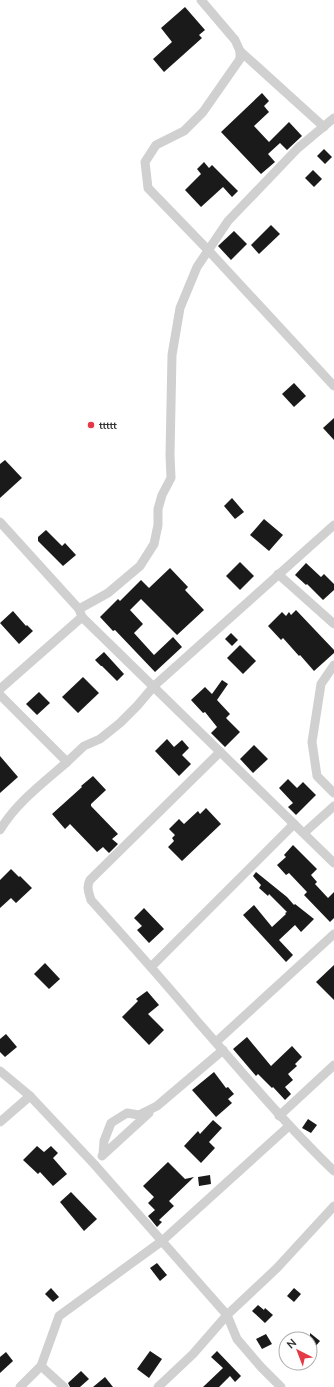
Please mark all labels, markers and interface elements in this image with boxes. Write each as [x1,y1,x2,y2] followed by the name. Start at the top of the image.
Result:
[99,419,117,432] place label: ttttt
[86,420,96,430] marker: ttttt
[278,1331,318,1371] north arrow
[284,1336,299,1352] text: N

